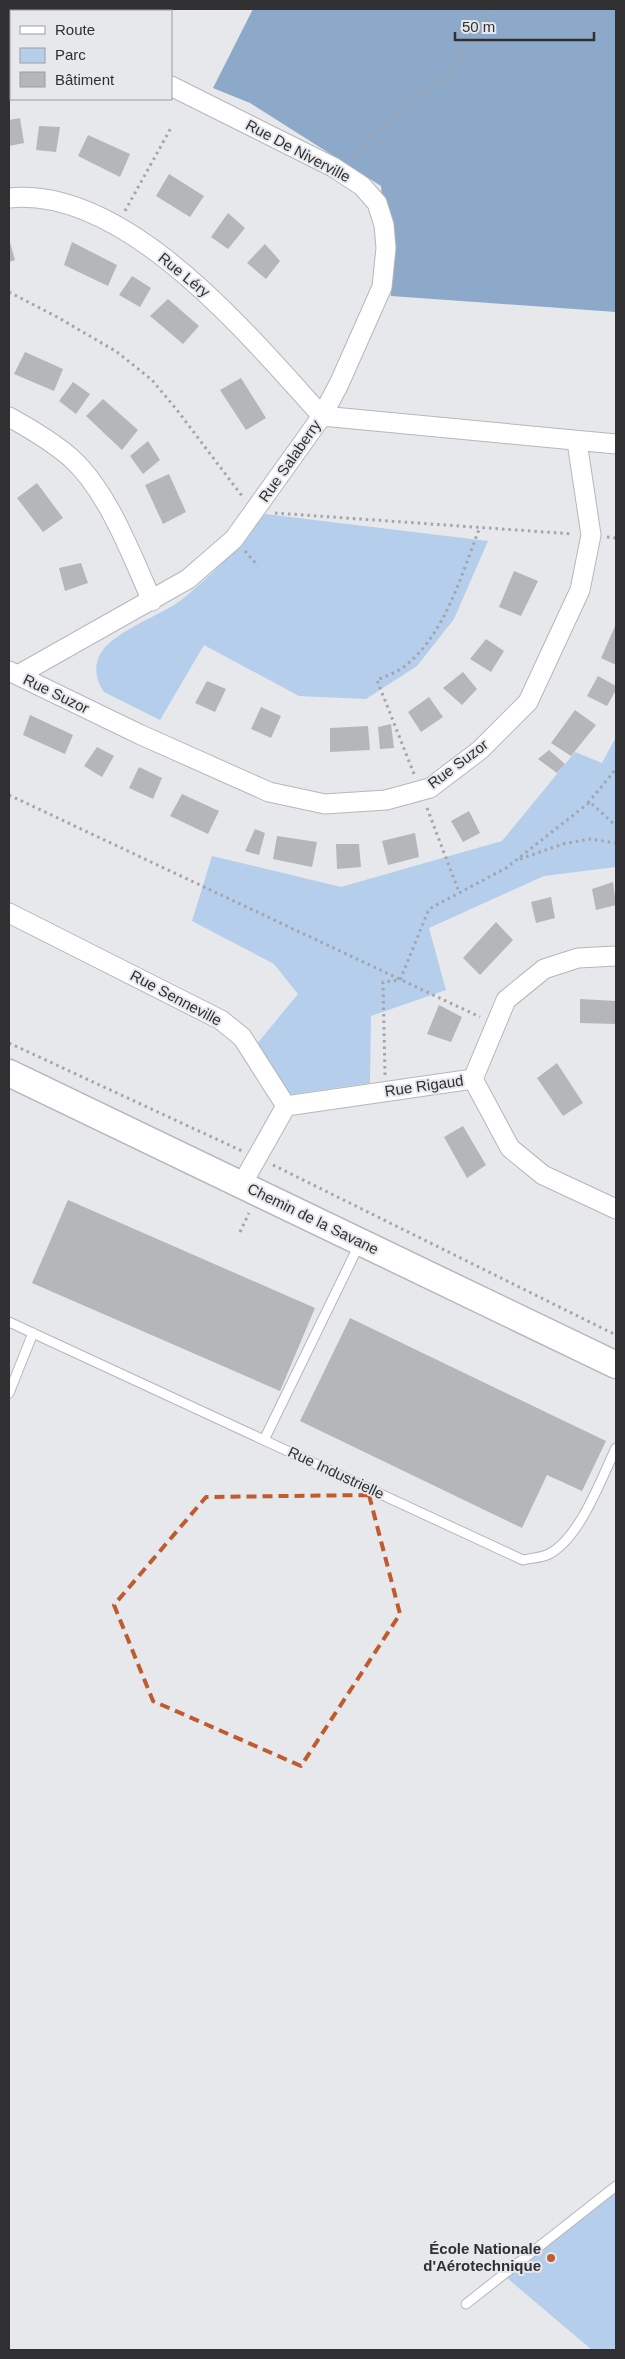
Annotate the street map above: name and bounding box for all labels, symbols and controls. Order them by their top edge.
legend [10,10,172,100]
scale bar [455,10,594,42]
text: 50 m [462,18,495,35]
text: Route [55,21,95,38]
text: Parc [55,46,86,63]
text: Bâtiment [55,71,115,88]
street label: Rue De Niverville [243,116,353,185]
street label: Rue Léry [155,249,214,301]
street label: Rue Salaberry [255,416,324,505]
street label: Rue Suzor [21,670,92,717]
street label: Rue Suzor [424,735,491,792]
street label: Rue Senneville [128,966,225,1029]
street label: Rue Rigaud [384,1072,464,1099]
street label: Chemin de la Savane [245,1179,381,1258]
street label: Rue Industrielle [285,1443,387,1502]
place label: École Nationale d'Aérotechnique [423,2240,541,2274]
marker: École Nationale d'Aérotechnique [545,2252,557,2264]

